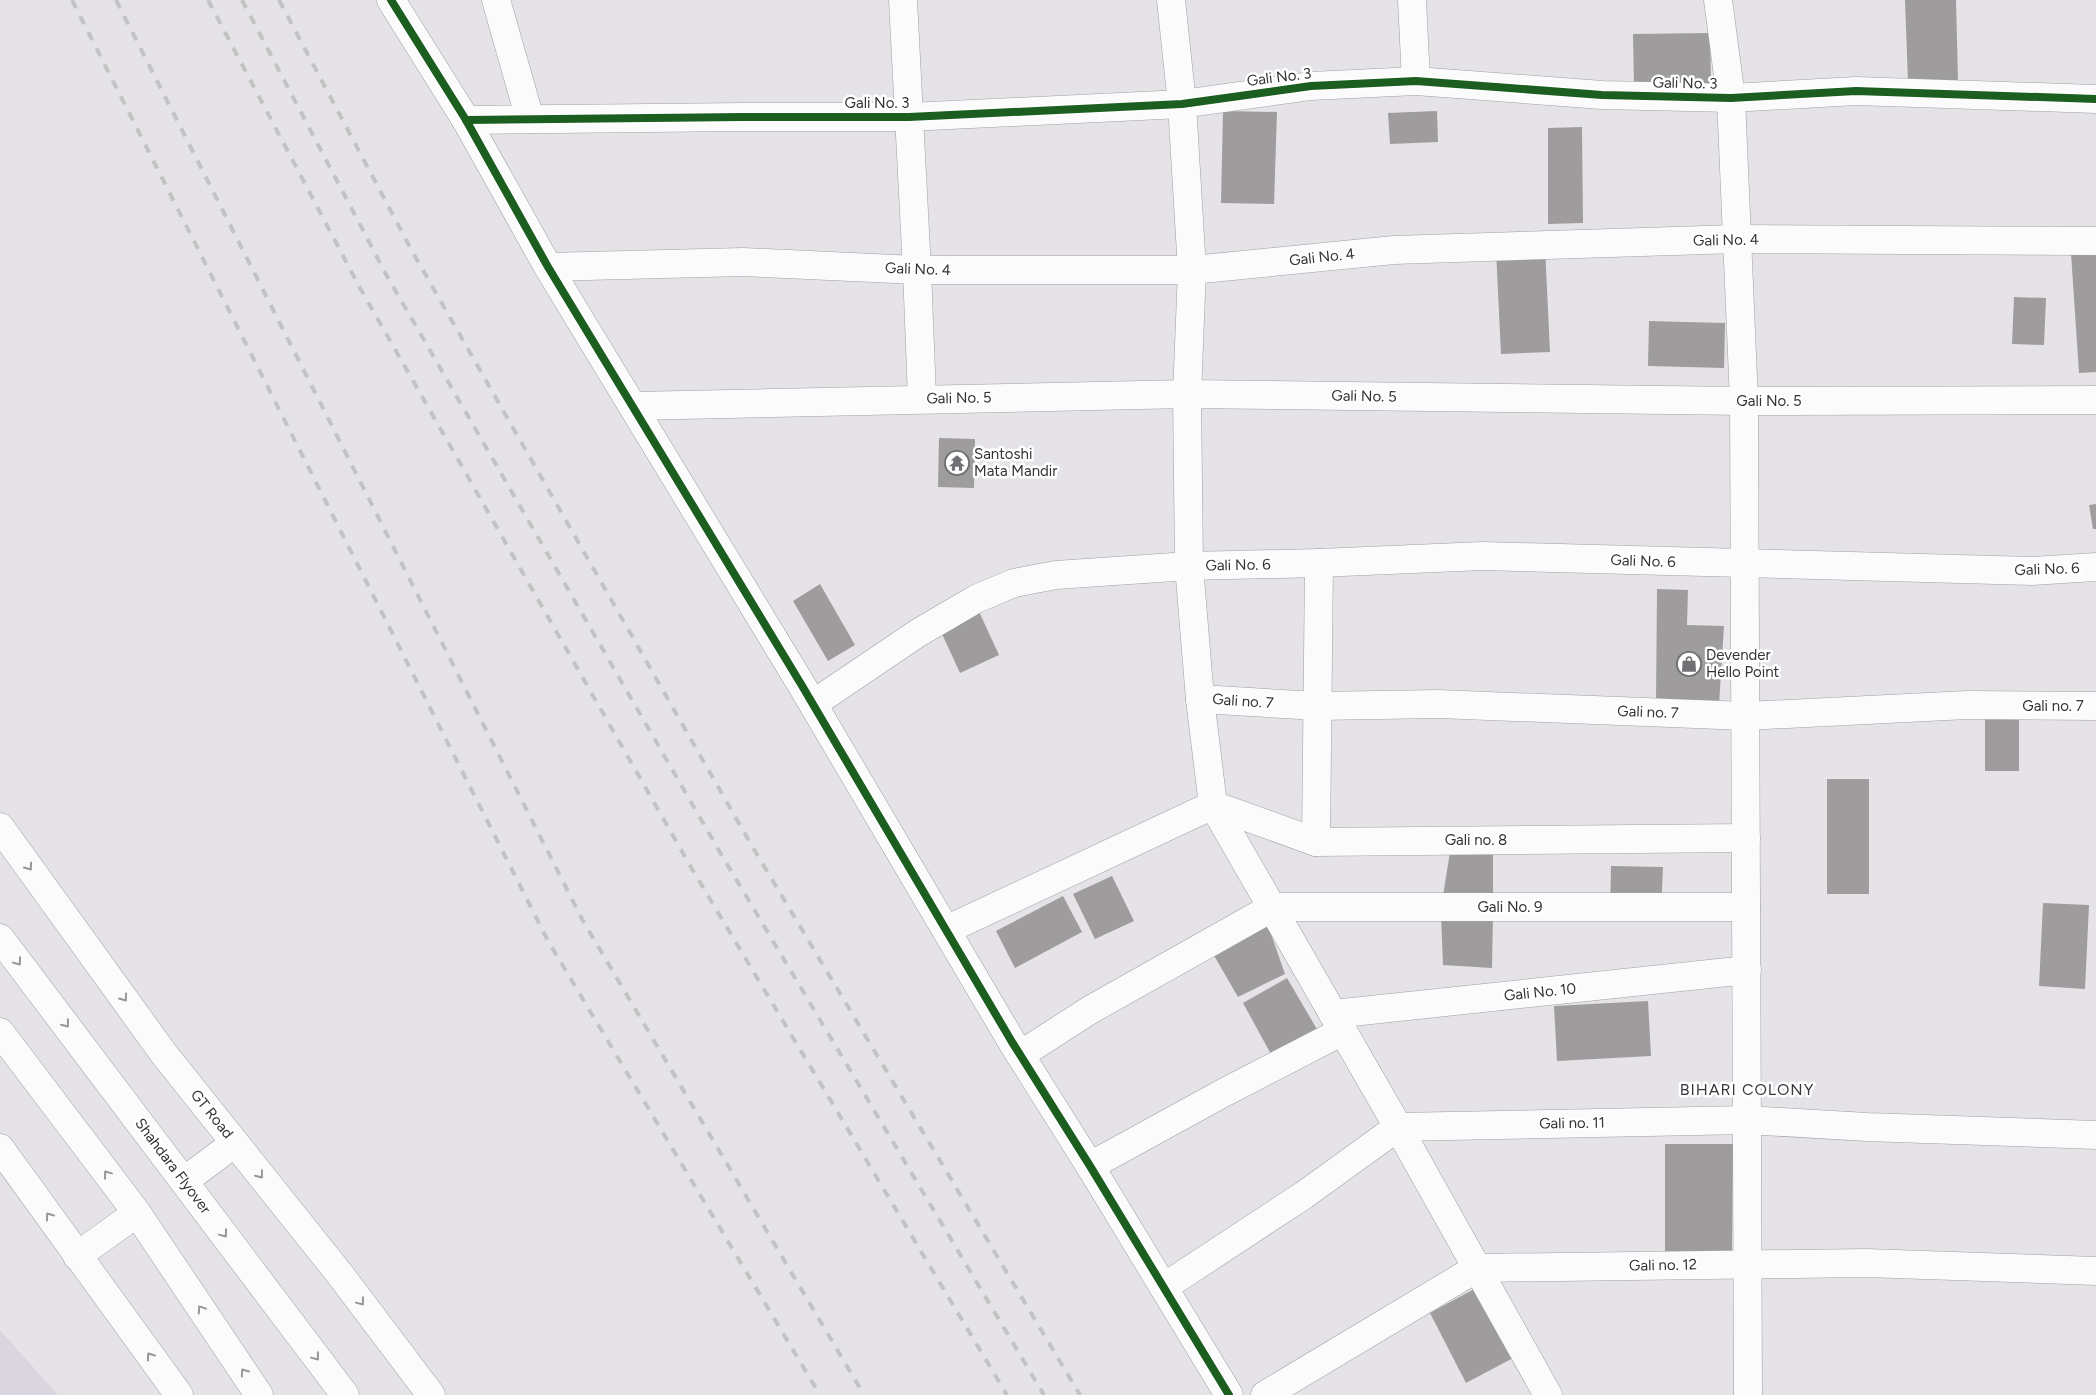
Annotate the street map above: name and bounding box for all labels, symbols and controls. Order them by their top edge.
street label: Gali No. 3 [1246,64,1312,90]
street label: Gali No. 3 [1652,73,1718,93]
street label: Gali No. 3 [845,94,909,112]
street label: Gali No. 4 [1693,230,1759,250]
street label: Gali No. 4 [1288,245,1356,269]
street label: Gali No. 4 [885,259,951,279]
street label: Gali No. 5 [1331,386,1397,406]
street label: Gali No. 5 [926,388,992,408]
street label: Gali No. 5 [1736,392,1802,410]
place label: Santoshi Mata Mandir [974,445,1057,480]
temple icon: Santoshi Mata Mandir [944,450,970,476]
street label: Gali No. 6 [1610,551,1676,571]
street label: Gali No. 6 [1205,555,1271,575]
street label: Gali No. 6 [2014,559,2080,579]
place label: Devender Hello Point [1706,646,1780,681]
shop icon: Devender Hello Point [1676,651,1702,677]
street label: Gali no. 7 [1212,690,1274,712]
street label: Gali no. 7 [2022,697,2084,715]
street label: Gali no. 7 [1617,702,1679,722]
street label: Gali no. 8 [1445,831,1507,849]
one-way arrow [23,861,32,871]
street label: Gali No. 9 [1477,898,1543,916]
one-way arrow [12,956,21,966]
street label: Gali No. 10 [1503,979,1577,1005]
one-way arrow [118,992,127,1002]
one-way arrow [60,1018,69,1028]
district label: BIHARI COLONY [1680,1080,1814,1099]
street label: GT Road [187,1086,237,1142]
street label: Gali no. 11 [1539,1113,1605,1133]
street label: Shahdara Flyover [131,1115,215,1217]
one-way arrow [254,1169,263,1178]
one-way arrow [104,1170,113,1180]
one-way arrow [46,1212,55,1222]
one-way arrow [218,1228,226,1237]
street label: Gali no. 12 [1629,1255,1697,1275]
one-way arrow [355,1296,363,1305]
one-way arrow [198,1305,207,1314]
one-way arrow [310,1351,319,1361]
one-way arrow [147,1352,156,1362]
one-way arrow [241,1368,250,1378]

